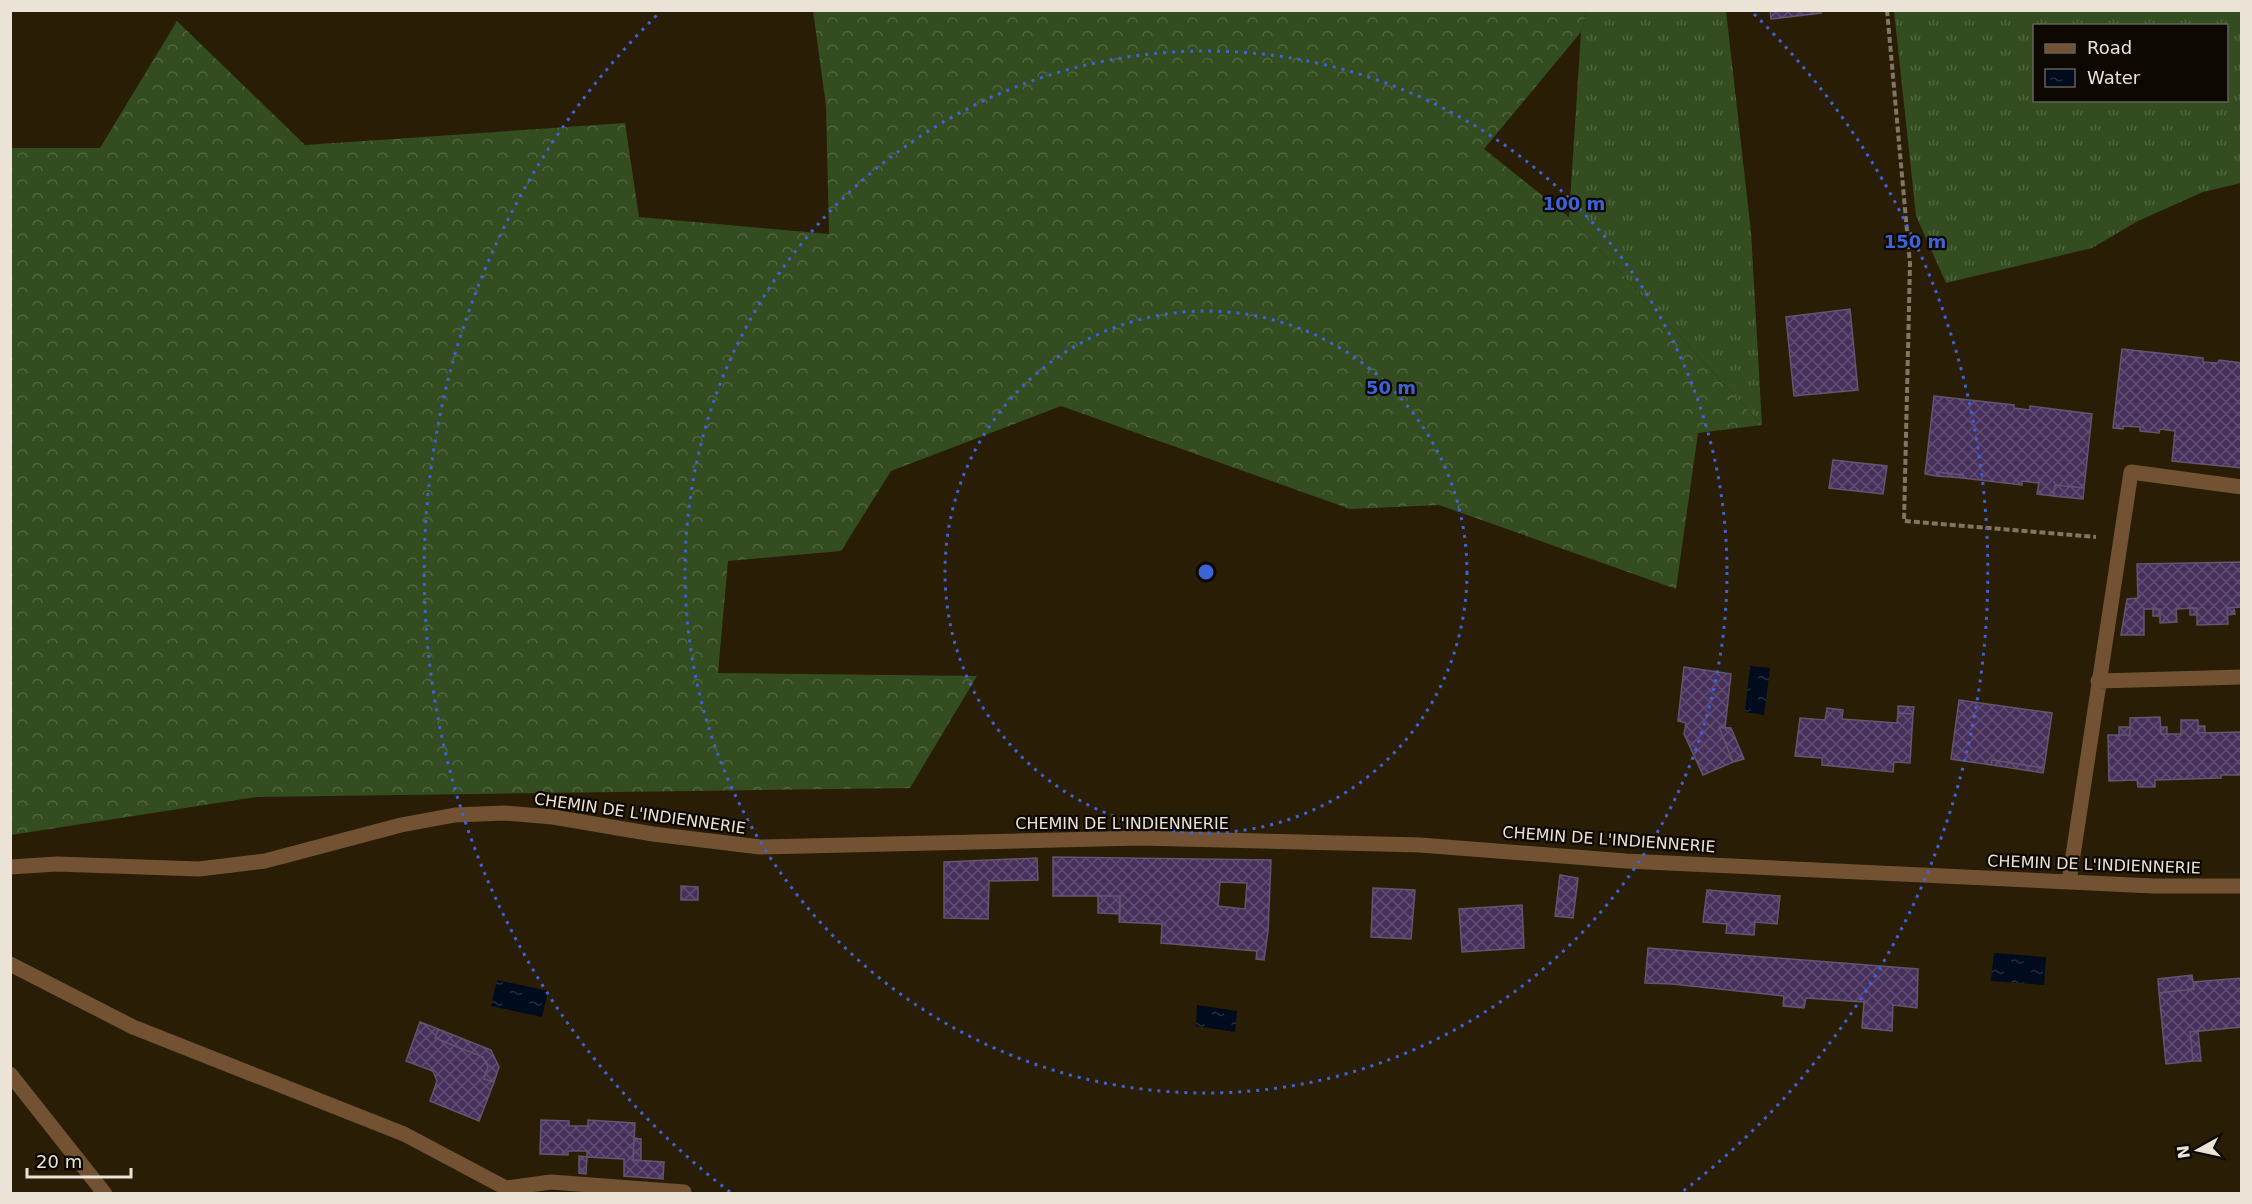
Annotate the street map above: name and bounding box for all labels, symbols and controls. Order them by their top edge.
legend [2033,24,2228,102]
text: Road [2087,37,2132,58]
text: Water [2087,67,2141,88]
text: 100 m [1543,193,1605,214]
text: 150 m [1884,231,1946,252]
text: 50 m [1366,377,1416,398]
centre of rings [1196,562,1216,582]
street label: CHEMIN DE L'INDIENNERIE [533,789,747,838]
street label: CHEMIN DE L'INDIENNERIE [1015,814,1229,833]
street label: CHEMIN DE L'INDIENNERIE [1502,823,1716,856]
street label: CHEMIN DE L'INDIENNERIE [1987,851,2201,878]
north arrow [2168,1120,2228,1180]
scale bar [27,1141,130,1179]
text: N [2173,1144,2194,1160]
text: 20 m [36,1151,82,1172]

